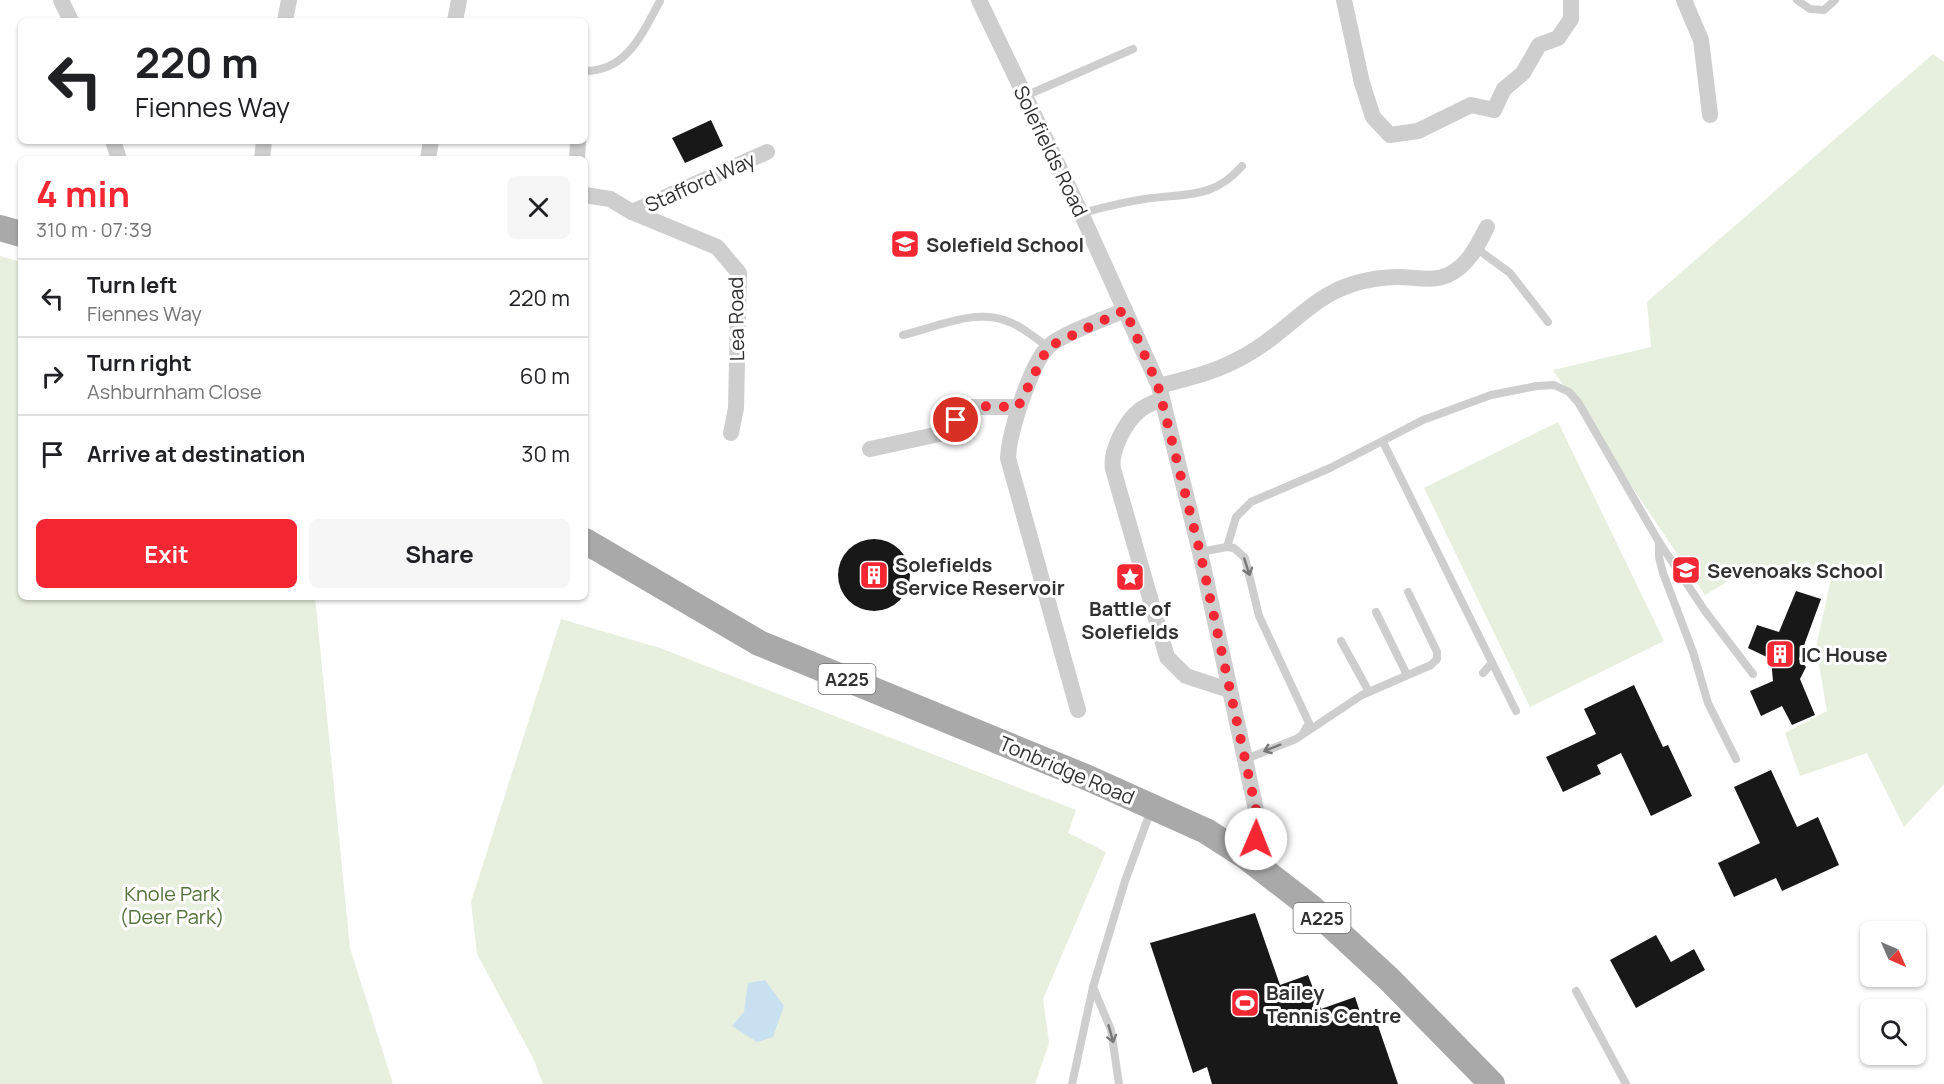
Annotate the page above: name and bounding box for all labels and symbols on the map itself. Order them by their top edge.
street label: Solefields Road [1008,81,1094,221]
street label: Stafford Way [641,146,760,218]
school or university icon: Solefield School [889,228,921,260]
place label: Solefield School [926,231,1084,258]
street label: Lea Road [722,277,750,361]
pin [930,394,981,445]
place label: Solefields Service Reservoir [895,551,1065,601]
school or university icon: Sevenoaks School [1670,554,1702,586]
one-way arrow [1243,557,1254,575]
place label: Sevenoaks School [1707,557,1883,584]
building icon: Solefields Service Reservoir [858,559,890,591]
place icon: Battle of Solefields [1114,561,1146,593]
place label: Battle of Solefields [1081,595,1179,645]
building icon: IC House [1764,638,1796,670]
place label: IC House [1801,641,1888,668]
road number: A225 [818,664,876,694]
street label: Tonbridge Road [995,729,1139,811]
one-way arrow [1263,743,1282,754]
position arrow [1224,807,1288,871]
park label: Knole Park (Deer Park) [120,880,224,930]
road number: A225 [1294,903,1350,933]
north arrow [1860,921,1926,987]
place label: Bailey Tennis Centre [1266,979,1401,1029]
sports icon: Bailey Tennis Centre [1229,987,1261,1019]
one-way arrow [1106,1024,1117,1043]

